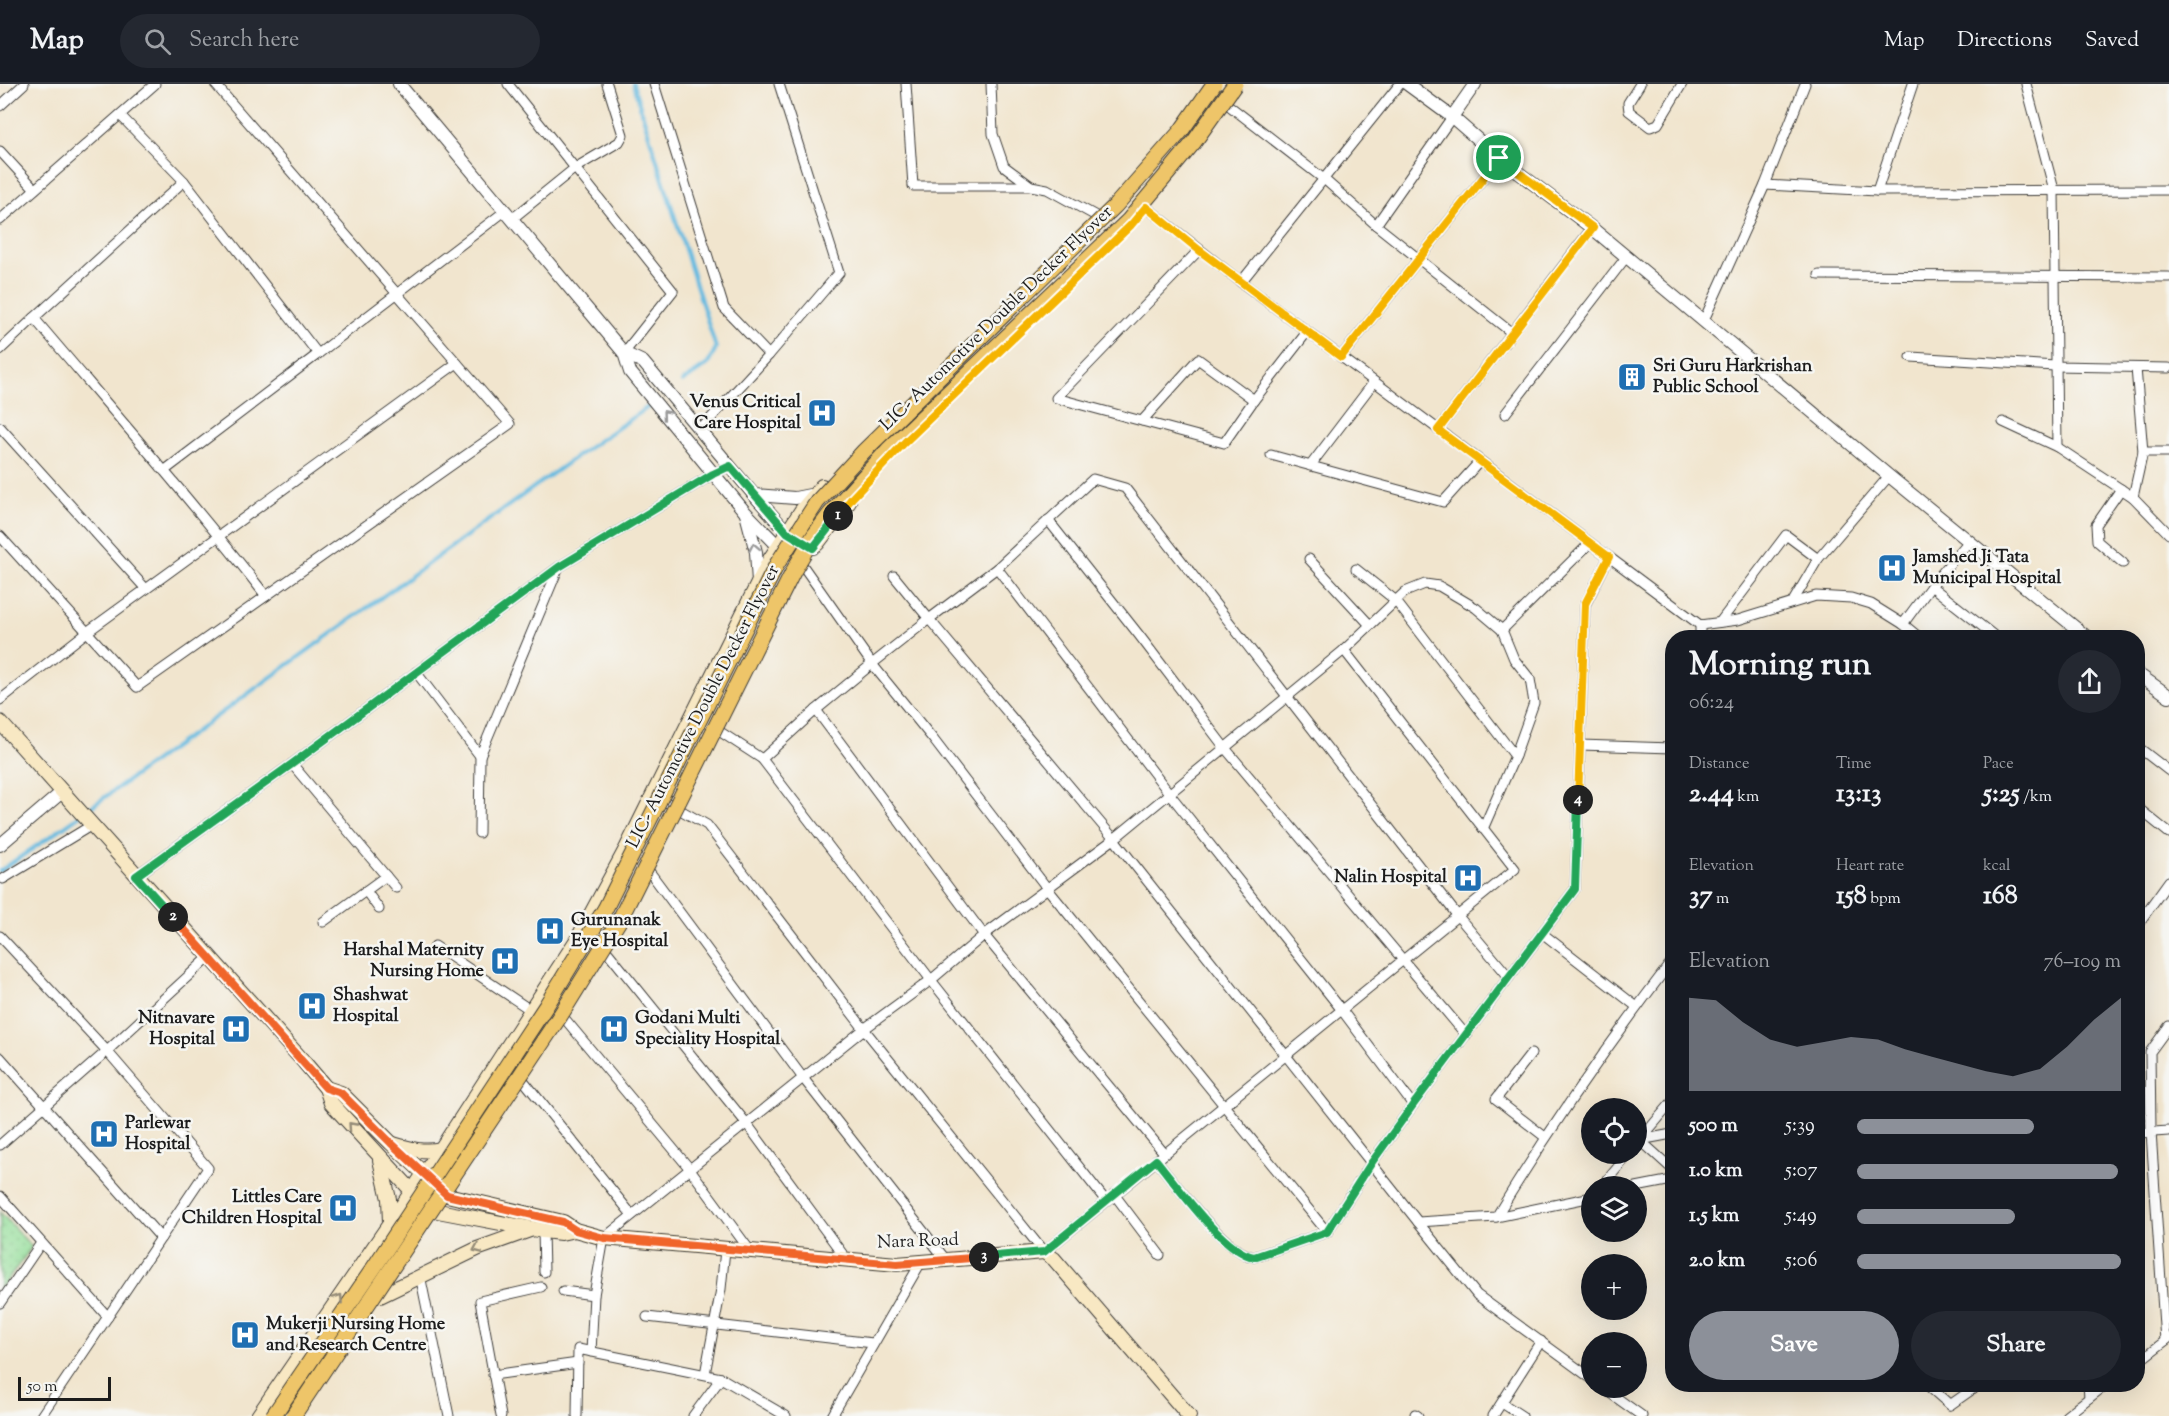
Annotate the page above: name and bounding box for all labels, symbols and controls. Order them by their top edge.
search box [120,14,540,68]
text: Map [30,21,84,61]
icon: search [141,25,174,58]
text: Search here [189,25,299,57]
text: Map [1884,26,1924,56]
text: Directions [1957,26,2052,56]
text: Saved [2085,26,2139,56]
pin [1473,132,1524,183]
icon: arrive [1482,141,1515,174]
street label: LIC- Automotive Double Decker Flyover [875,200,1119,438]
place label: Sri Guru Harkrishan Public School [1653,354,1813,401]
building icon: Sri Guru Harkrishan Public School [1616,361,1648,393]
place label: Venus Critical Care Hospital [689,390,802,437]
hospital icon: Venus Critical Care Hospital [806,397,838,429]
one-way arrow [662,410,673,421]
pin: 1 [823,501,853,531]
text: 1 [835,504,841,527]
one-way arrow [749,542,761,552]
place label: Jamshed Ji Tata Municipal Hospital [1911,545,2062,592]
hospital icon: Jamshed Ji Tata Municipal Hospital [1876,552,1908,584]
street label: LIC- Automotive Double Decker Flyover [621,561,787,853]
text: Morning run [1689,642,1871,690]
button: share [2058,650,2121,713]
text: 06:24 [1689,689,1734,718]
text: Distance [1689,753,1749,776]
text: Time [1836,753,1872,776]
text: Pace [1983,753,2014,776]
text: 2.44 [1689,776,1734,813]
text: 13:13 [1836,776,1881,813]
text: 5:25 [1983,776,2020,813]
pin: 4 [1563,785,1593,815]
text: km [1734,786,1759,809]
text: /km [2020,786,2052,809]
text: 4 [1574,788,1582,811]
text: Elevation [1689,855,1754,878]
text: Heart rate [1836,855,1904,878]
text: kcal [1983,855,2011,878]
hospital icon: Nalin Hospital [1452,862,1484,894]
place label: Nalin Hospital [1334,865,1448,891]
text: 37 [1689,878,1713,915]
text: 158 [1836,878,1867,915]
text: 168 [1983,878,2018,915]
text: m [1713,888,1729,911]
text: bpm [1867,888,1901,911]
pin: 2 [158,902,188,932]
text: 2 [169,905,177,928]
place label: Gurunanak Eye Hospital [571,908,669,955]
hospital icon: Gurunanak Eye Hospital [534,915,566,947]
place label: Harshal Maternity Nursing Home [343,938,485,985]
hospital icon: Harshal Maternity Nursing Home [489,945,521,977]
text: Elevation [1689,948,1770,977]
text: 76–109 m [2044,948,2121,977]
place label: Shashwat Hospital [333,983,409,1030]
hospital icon: Shashwat Hospital [296,990,328,1022]
place label: Nitnavare Hospital [138,1006,216,1053]
place label: Godani Multi Speciality Hospital [635,1006,781,1053]
hospital icon: Nitnavare Hospital [220,1013,252,1045]
hospital icon: Godani Multi Speciality Hospital [598,1013,630,1045]
map controls [1581,1098,1647,1398]
button: locate [1581,1098,1647,1164]
place label: Parlewar Hospital [125,1111,192,1158]
text: 500 m [1689,1112,1738,1141]
text: 5:39 [1785,1112,1815,1141]
hospital icon: Parlewar Hospital [88,1118,120,1150]
one-way arrow [348,1122,359,1133]
text: 1.0 km [1689,1157,1743,1186]
text: 5:07 [1785,1157,1817,1186]
button: layers [1581,1176,1647,1242]
place label: Littles Care Children Hospital [182,1185,323,1232]
hospital icon: Littles Care Children Hospital [327,1192,359,1224]
text: 1.5 km [1689,1202,1739,1231]
text: 5:49 [1785,1202,1817,1231]
street label: Nara Road [877,1228,959,1256]
one-way arrow [472,1242,483,1254]
pin: 3 [969,1242,999,1272]
text: 3 [981,1245,987,1268]
text: 2.0 km [1689,1247,1745,1276]
text: 5:06 [1785,1247,1817,1276]
button: + [1581,1254,1647,1320]
one-way arrow [331,1294,342,1305]
button: Save [1689,1311,1899,1380]
button: Share [1911,1311,2121,1380]
place label: Mukerji Nursing Home and Research Centre [266,1312,446,1359]
hospital icon: Mukerji Nursing Home and Research Centre [229,1319,261,1351]
button: − [1581,1332,1647,1398]
scale bar [18,1374,111,1402]
text: 50 m [27,1376,58,1399]

